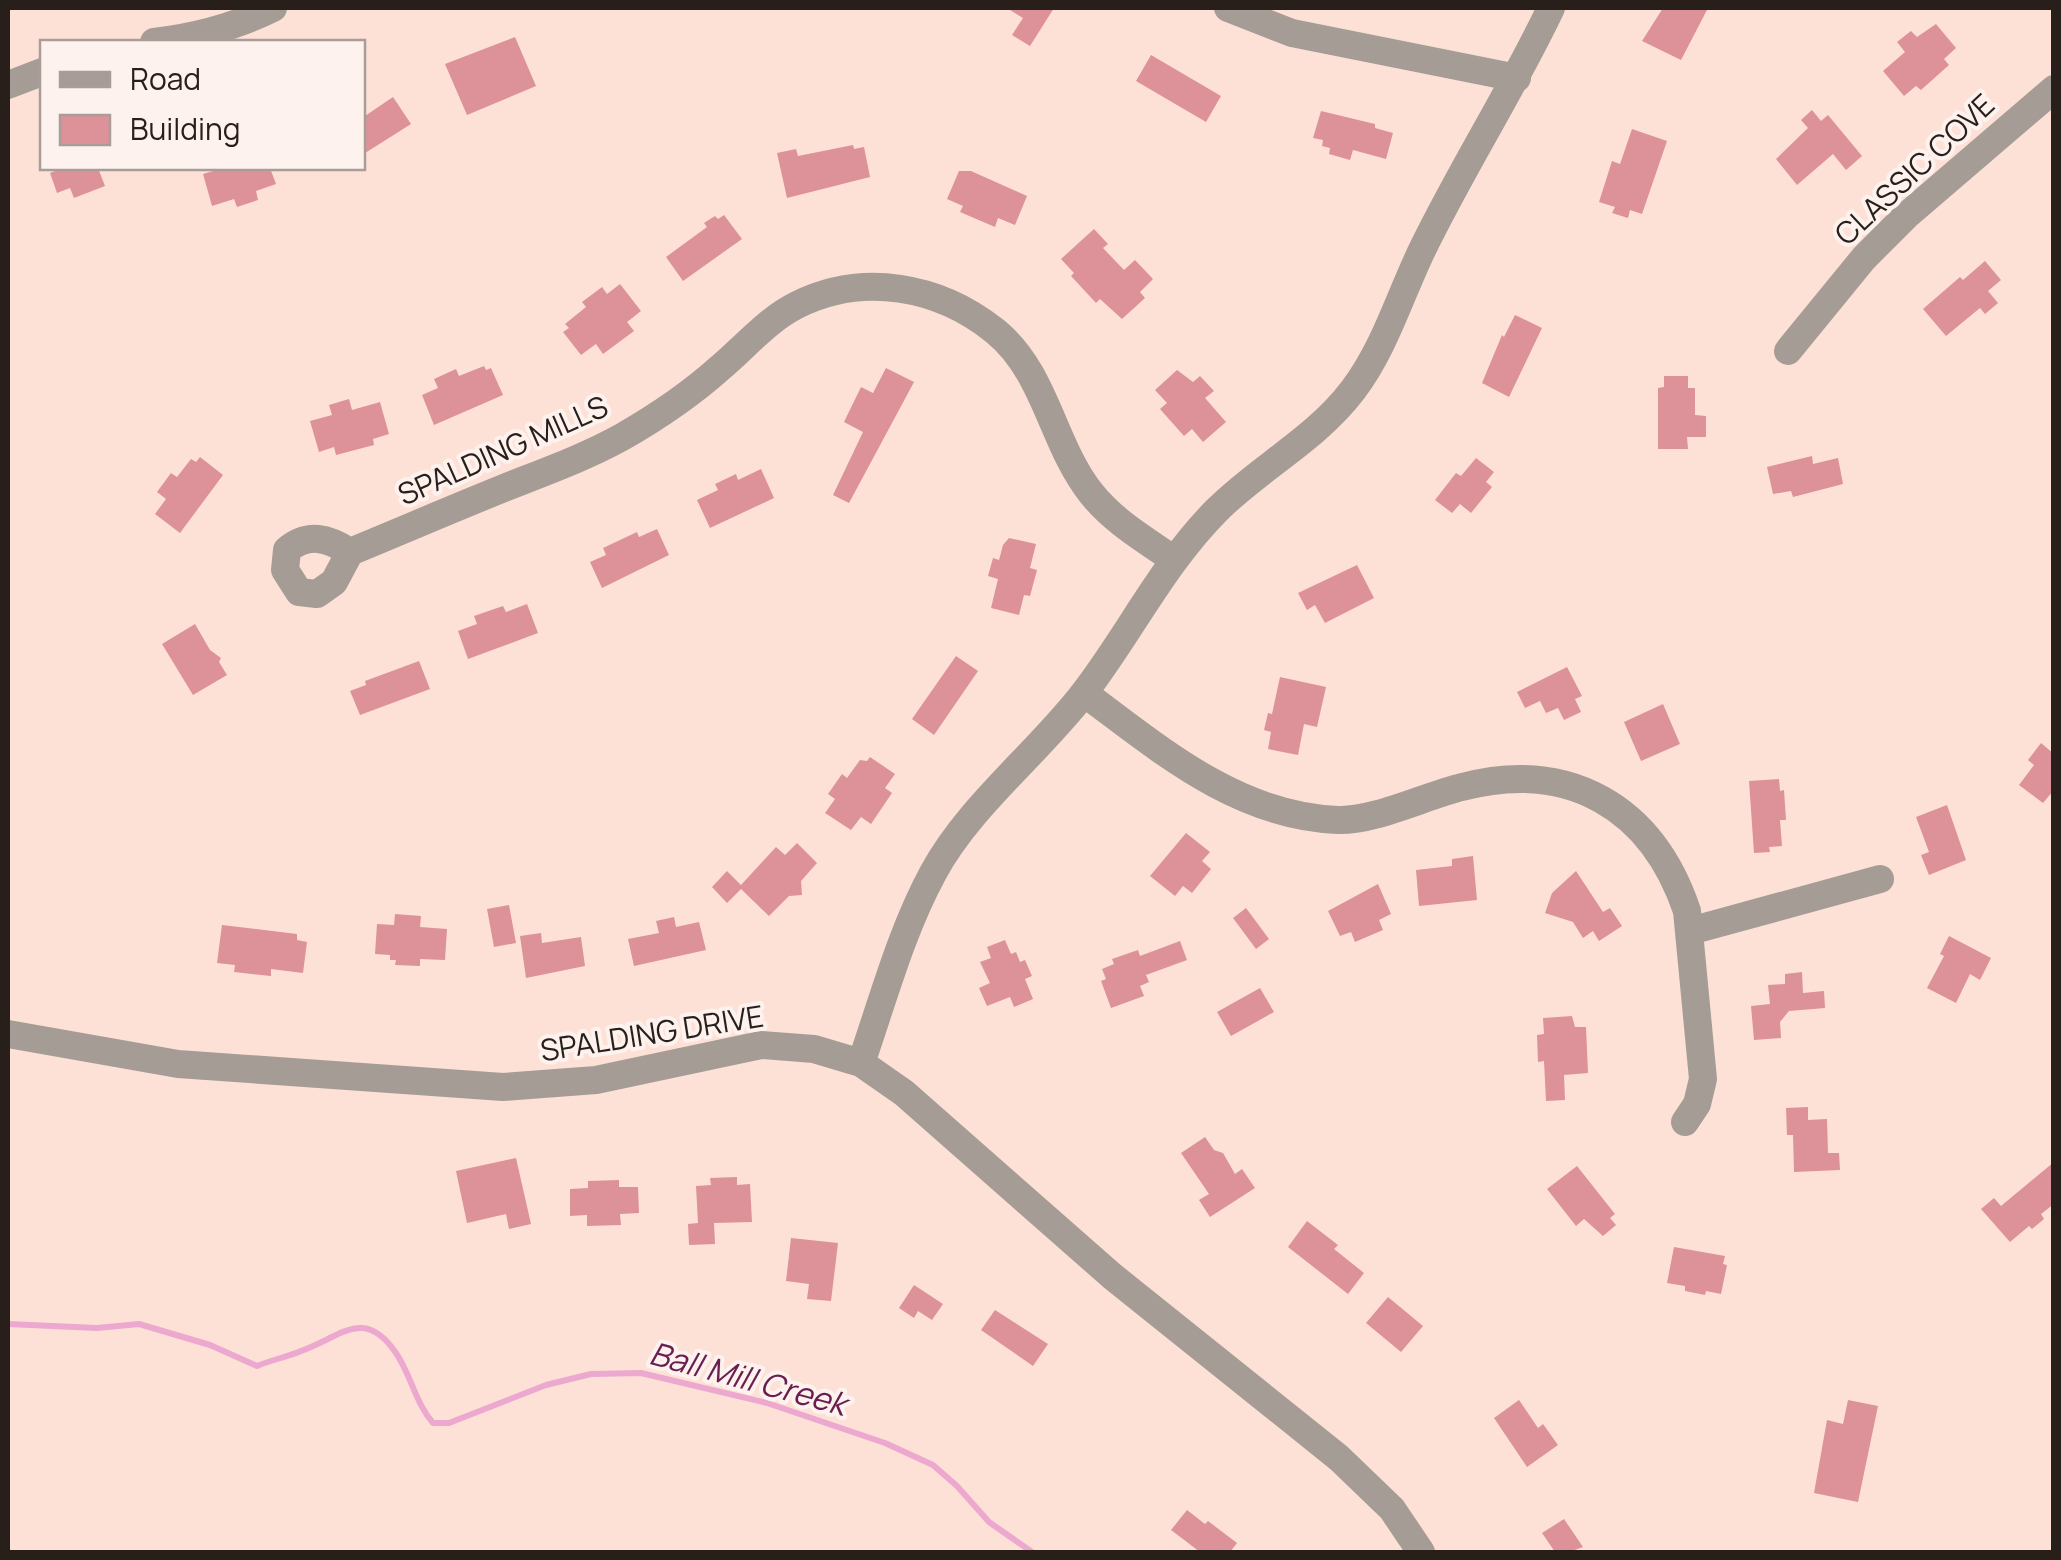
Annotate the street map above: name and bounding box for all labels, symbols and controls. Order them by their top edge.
legend [40,40,365,170]
text: Road [130,58,201,99]
street label: CLASSIC COVE [1825,84,2003,254]
text: Building [130,108,241,149]
street label: SPALDING MILLS [391,385,614,514]
street label: SPALDING DRIVE [537,995,766,1070]
water label: Ball Mill Creek [645,1331,855,1426]

